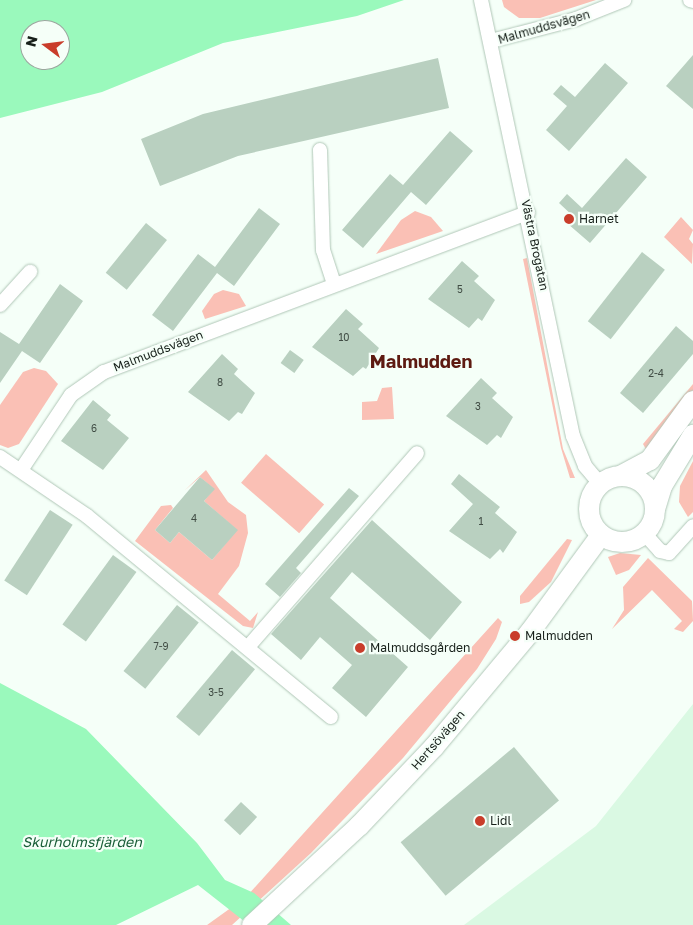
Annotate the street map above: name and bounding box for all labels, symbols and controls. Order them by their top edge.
street label: Malmuddsvägen [496,7,592,47]
north arrow [20,20,70,70]
text: N [21,34,41,49]
street label: Västra Brogatan [518,198,552,292]
place label: Harnet [579,212,619,226]
marker: Harnet [563,213,575,225]
house number: 5 [457,284,463,296]
street label: Malmuddsvägen [111,327,205,375]
house number: 10 [338,332,350,344]
district label: Malmudden [370,350,472,372]
house number: 2-4 [648,368,664,380]
house number: 8 [217,377,223,389]
house number: 3 [475,401,481,413]
house number: 6 [91,423,97,435]
house number: 4 [191,513,197,525]
house number: 1 [479,516,483,528]
place label: Malmudden [525,629,593,643]
marker: Malmudden [509,630,521,642]
house number: 7-9 [153,641,169,653]
place label: Malmuddsgården [370,641,470,655]
marker: Malmuddsgården [354,642,366,654]
house number: 3-5 [208,687,224,699]
street label: Hertsövägen [408,707,468,773]
place label: Lidl [490,814,511,828]
marker: Lidl [474,815,486,827]
water label: Skurholmsfjärden [22,834,142,850]

